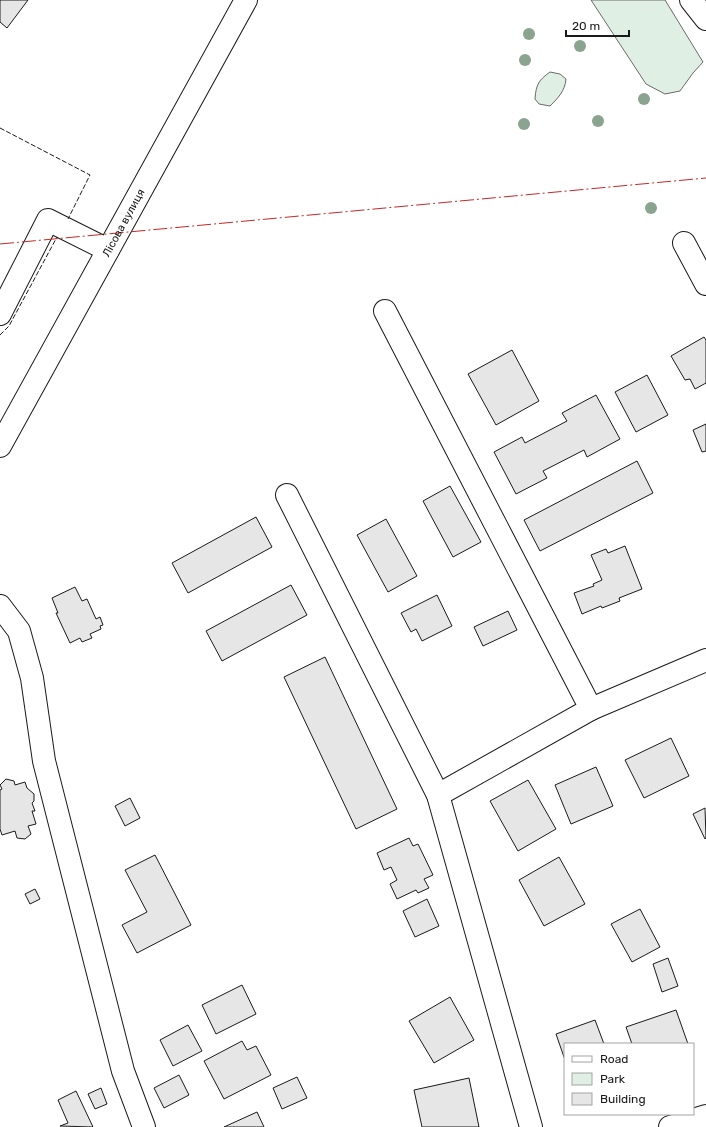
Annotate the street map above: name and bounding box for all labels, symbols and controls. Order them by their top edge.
scale bar [566,12,629,38]
text: 20 m [572,19,600,33]
street label: Лісова вулиця [100,187,148,259]
legend [564,1043,694,1115]
text: Road [600,1052,628,1066]
text: Park [600,1072,626,1086]
text: Building [600,1092,646,1106]

